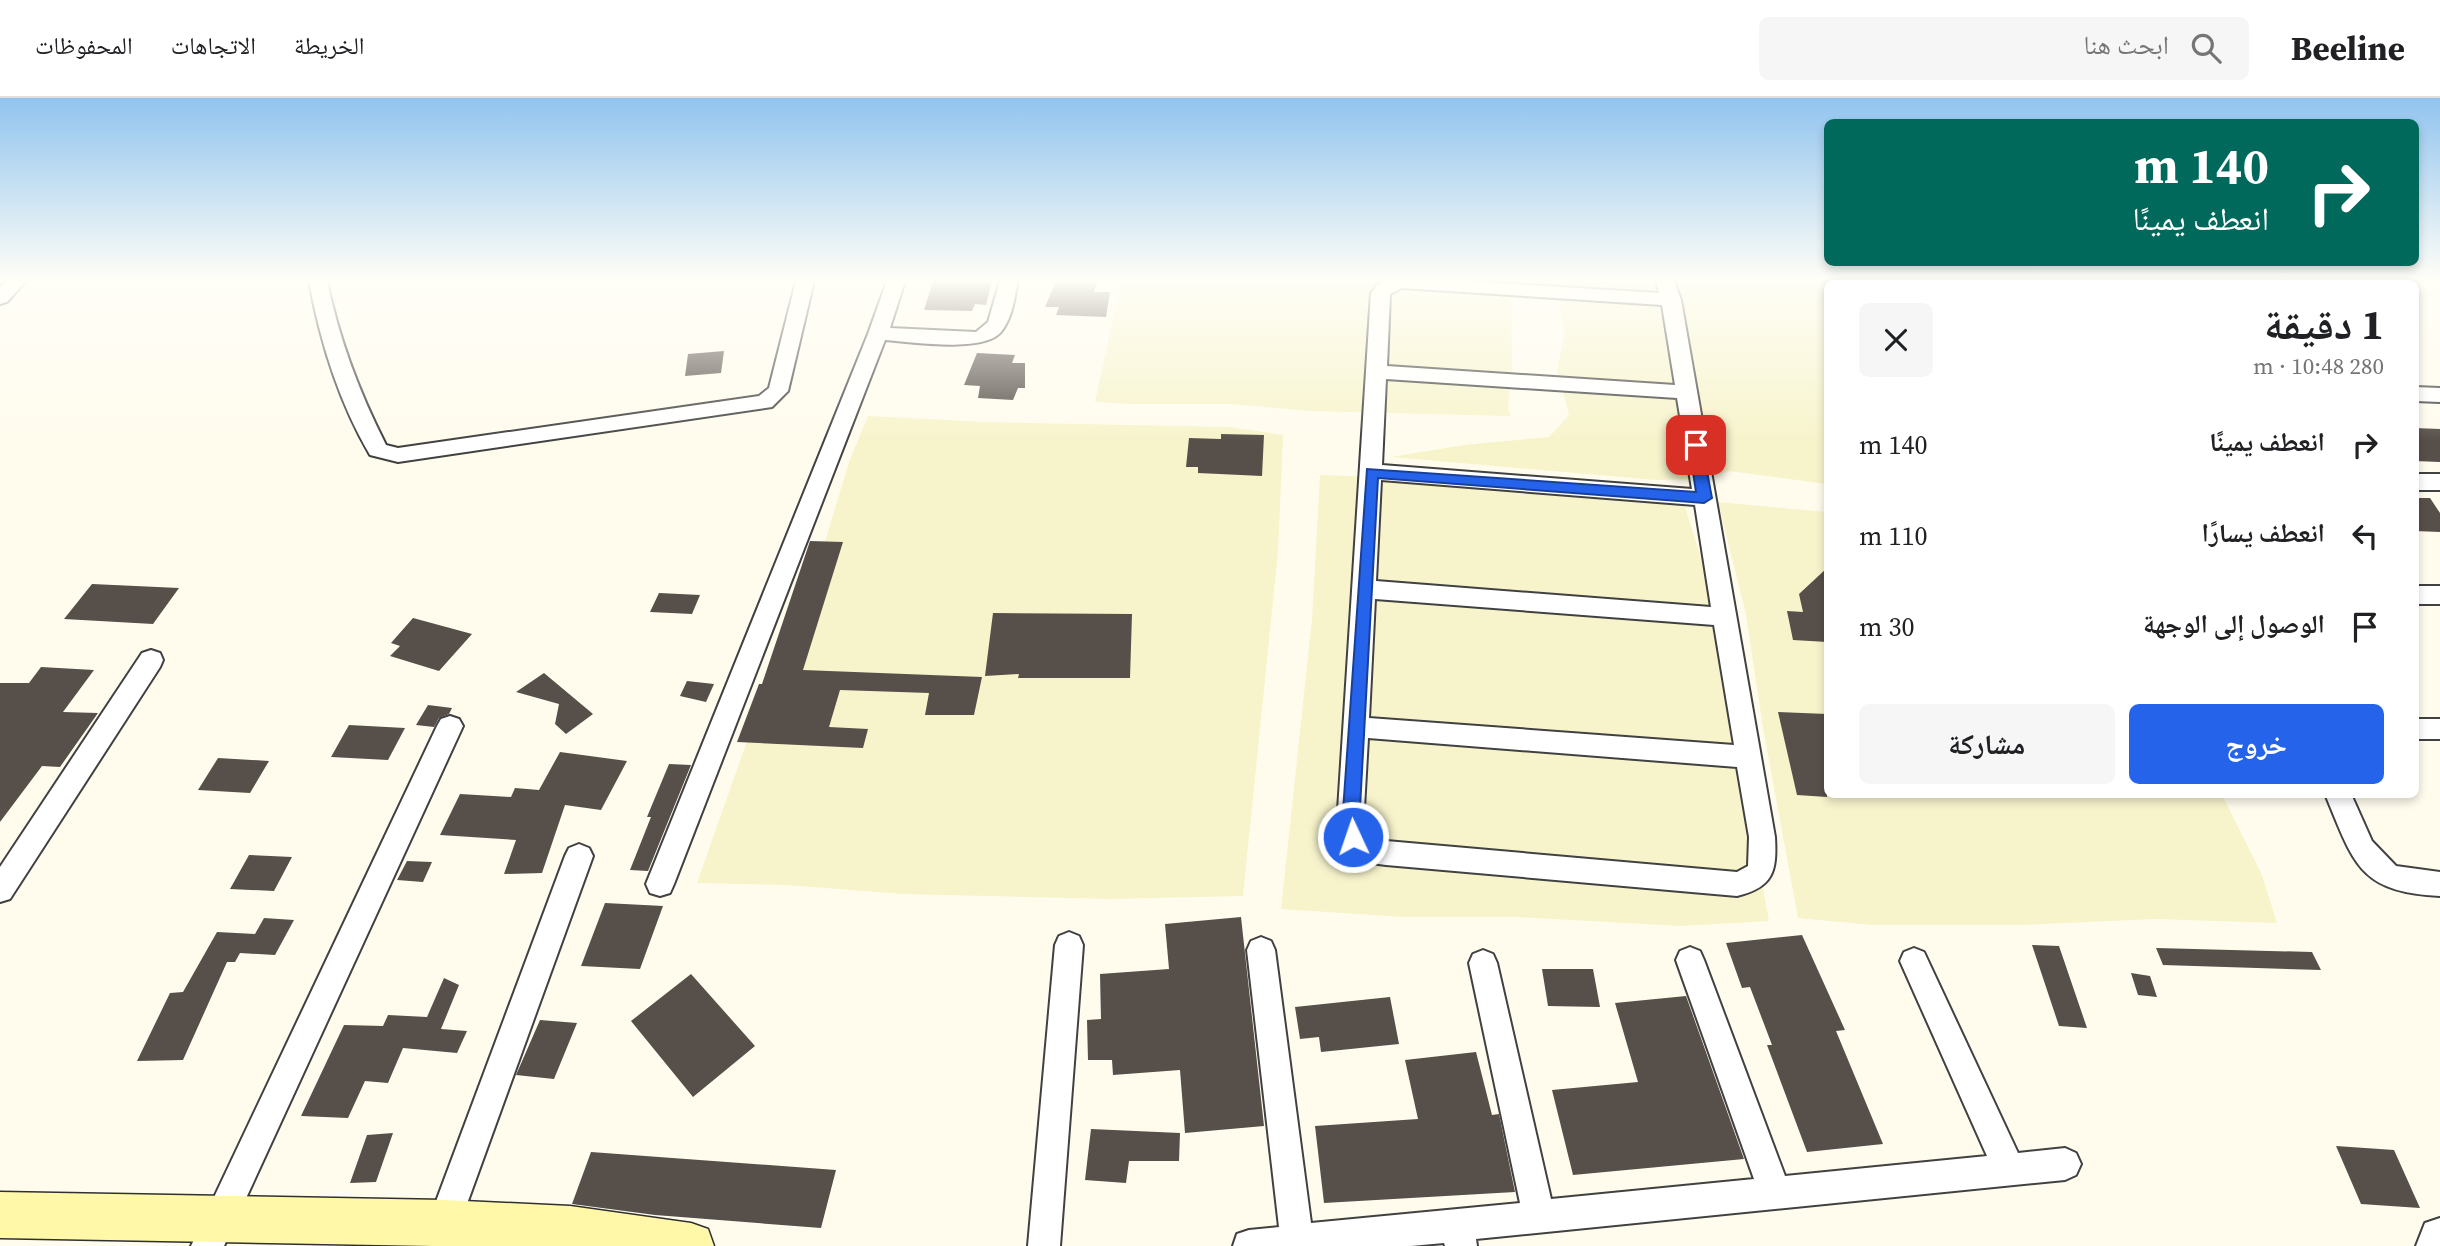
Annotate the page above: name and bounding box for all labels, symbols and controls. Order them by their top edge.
search box [1759,17,2249,80]
text: Beeline [2291,26,2405,71]
text: ابحث هنا [2084,27,2169,63]
text: المحفوظات [35,29,133,62]
text: الاتجاهات [171,29,256,62]
text: الخريطة [294,29,365,62]
icon: search [2187,29,2225,67]
text: 140 m [2134,132,2269,199]
icon: right [2293,147,2384,238]
text: انعطف يمينًا [2132,197,2269,241]
text: 1 دقيقة [2264,295,2384,353]
button: close [1859,303,1933,377]
text: 280 m · 10:48 [2253,350,2384,382]
pin [1666,415,1726,475]
text: انعطف يمينًا [2209,424,2325,460]
icon: arrive [1677,426,1715,464]
icon: right [2346,426,2384,464]
text: 140 m [1859,427,1928,463]
text: انعطف يسارًا [2202,515,2325,551]
icon: left [2346,517,2384,555]
text: 110 m [1859,518,1928,554]
text: الوصول إلى الوجهة [2143,606,2325,642]
icon: arrive [2346,608,2384,646]
text: 30 m [1859,609,1915,645]
button: مشاركة [1859,704,2115,784]
button: خروج [2129,704,2384,784]
position arrow [1316,800,1390,874]

